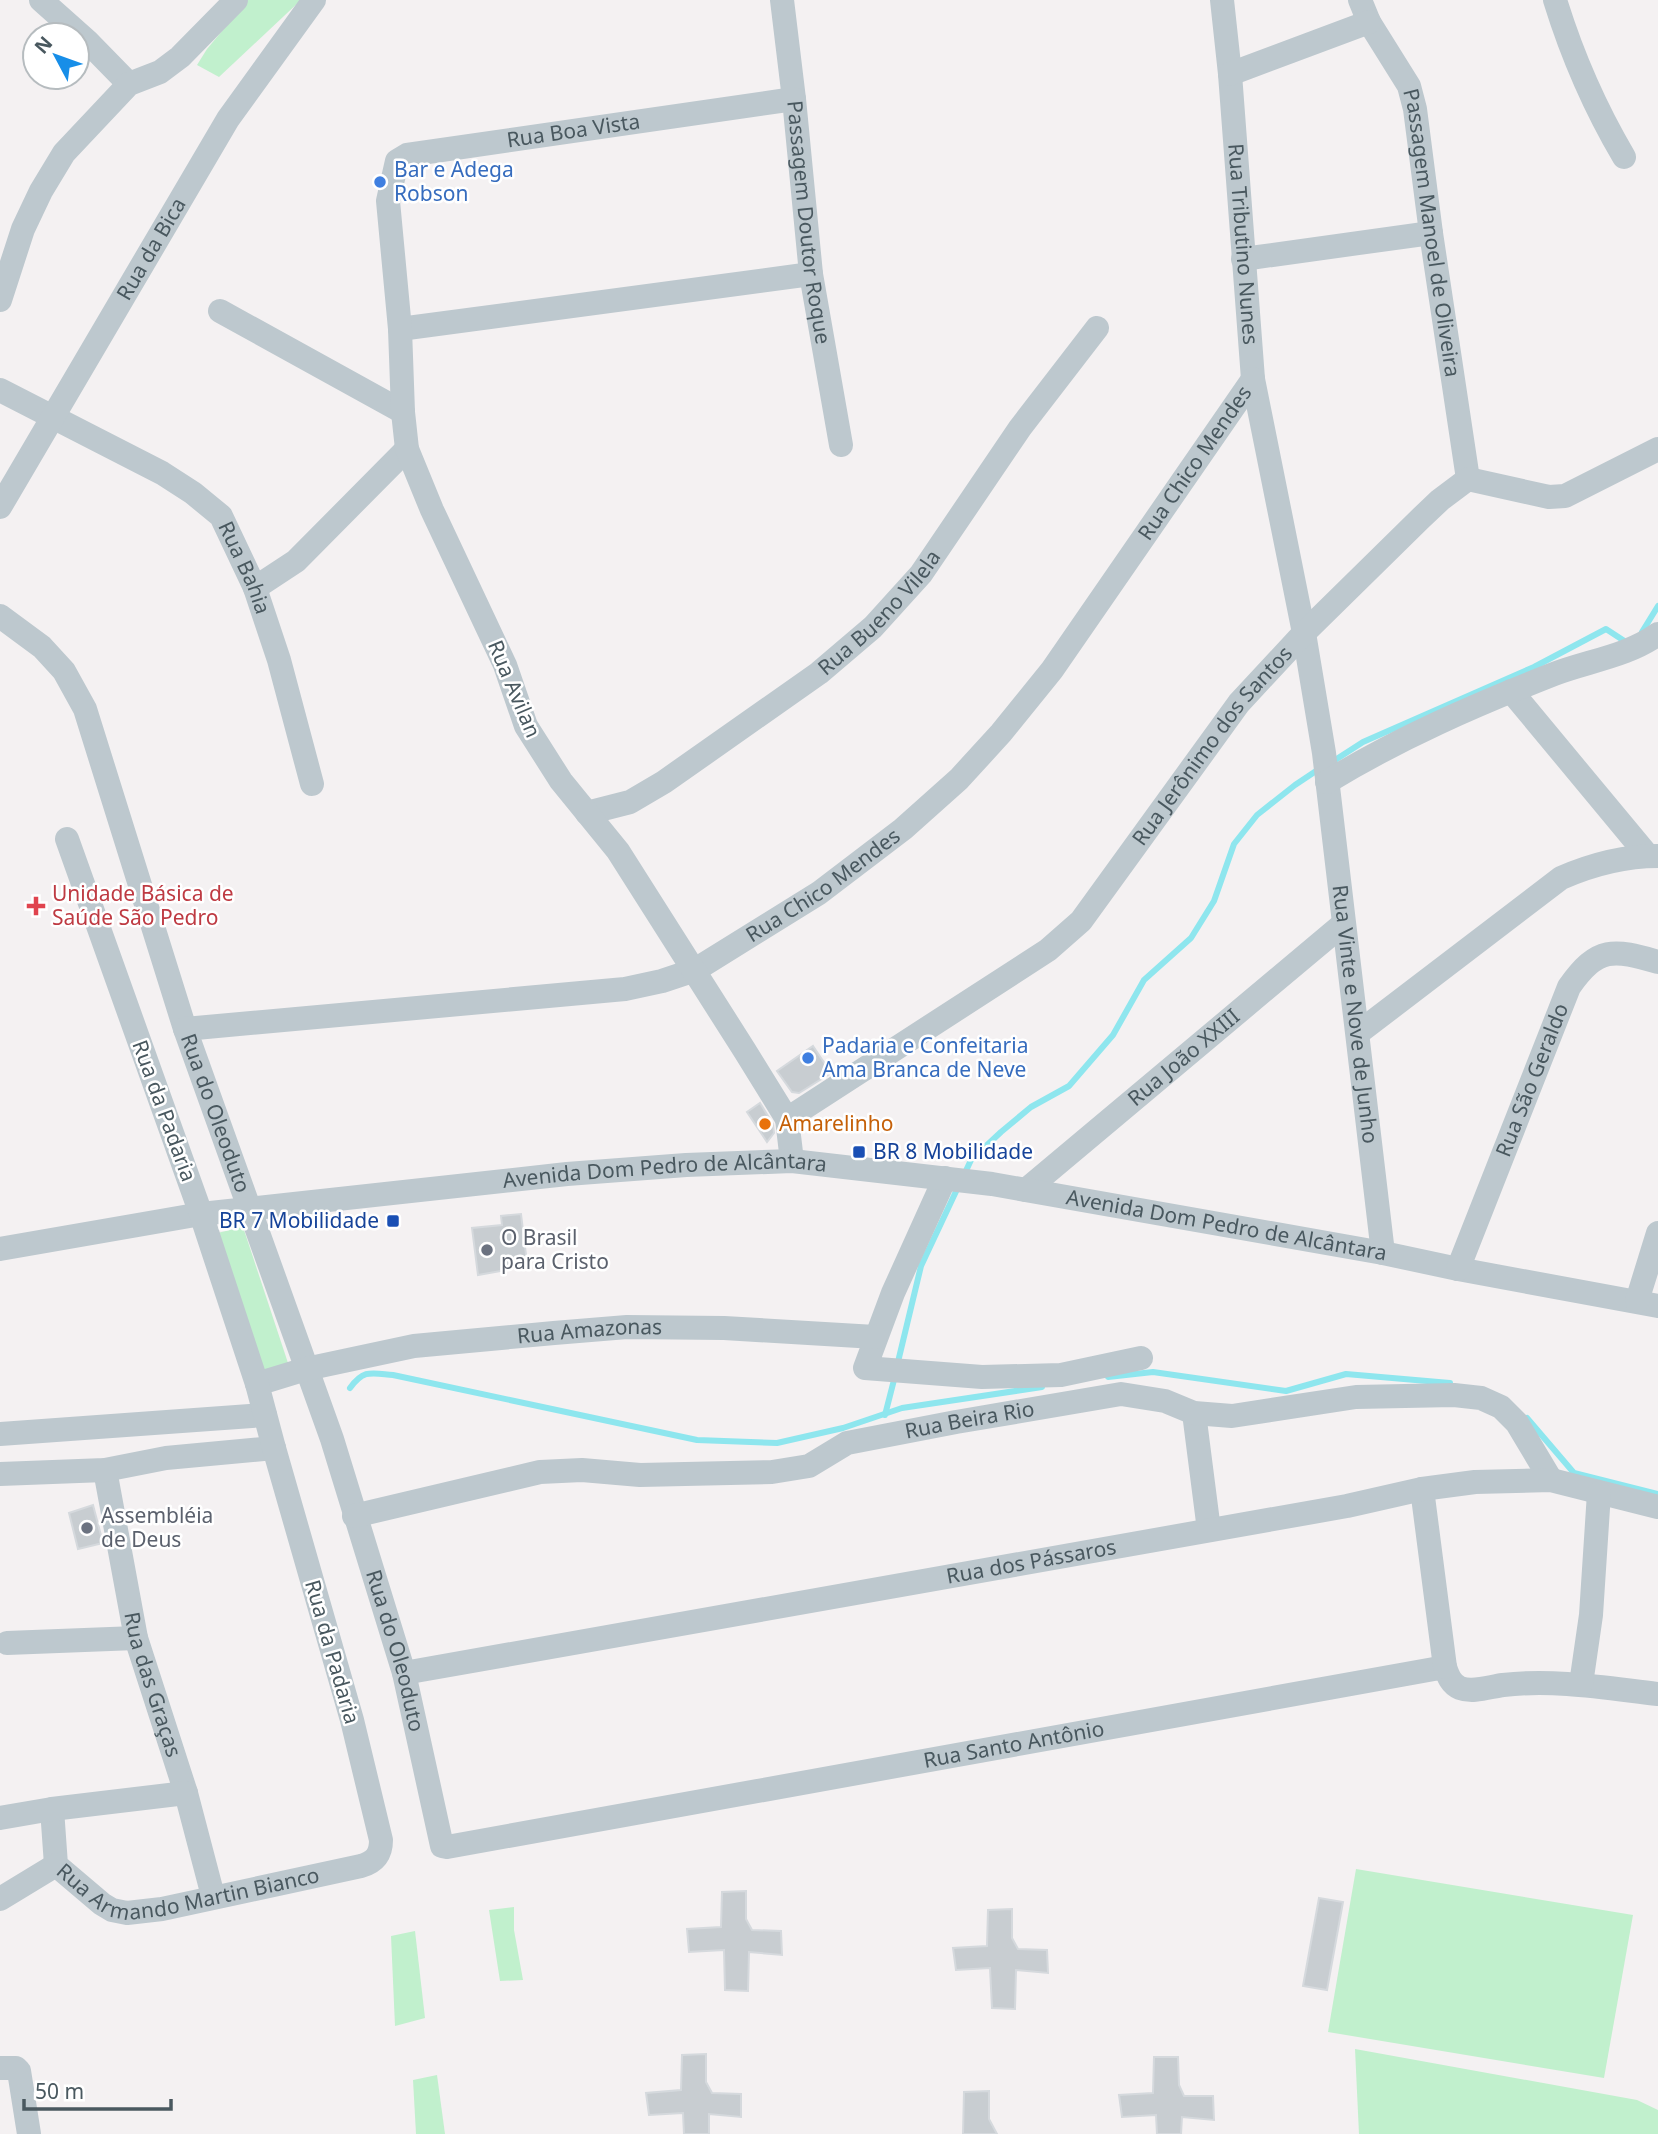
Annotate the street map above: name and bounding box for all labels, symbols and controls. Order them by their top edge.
north arrow [21,21,91,91]
text: N [28,30,58,59]
street label: Passagem Manoel de Oliveira [1397,85,1467,379]
street label: Passagem Doutor Roque [781,99,838,346]
street label: Rua Boa Vista [505,106,642,153]
street label: Rua Tributino Nunes [1222,142,1265,346]
place label: Bar e Adega Robson [394,155,514,207]
marker: Bar e Adega Robson [372,174,388,190]
street label: Rua da Bica [110,192,192,305]
street label: Rua Chico Mendes [1131,380,1257,545]
street label: Rua Bahia [212,516,278,617]
street label: Rua Bueno Vilela [812,544,946,681]
street label: Rua Avilan [482,636,548,741]
street label: Rua Jerônimo dos Santos [1125,639,1298,851]
street label: Rua Chico Mendes [740,821,905,948]
place label: Unidade Básica de Saúde São Pedro [52,879,234,931]
street label: Rua Vinte e Nove de Junho [1327,883,1385,1145]
marker: Unidade Básica de Saúde São Pedro [26,896,46,916]
street label: Rua São Geraldo [1489,999,1574,1161]
street label: Rua João XXIII [1121,1002,1245,1112]
street label: Rua do Oleoduto [175,1030,258,1196]
place label: Padaria e Confeitaria Ama Branca de Neve [822,1031,1029,1083]
street label: Rua da Padaria [126,1036,203,1185]
marker: Padaria e Confeitaria Ama Branca de Neve [800,1050,816,1066]
place label: Amarelinho [779,1109,893,1137]
marker: Amarelinho [757,1116,773,1132]
place label: BR 8 Mobilidade [873,1137,1033,1165]
marker: BR 8 Mobilidade [851,1144,867,1160]
street label: Avenida Dom Pedro de Alcântara [501,1146,828,1194]
street label: Avenida Dom Pedro de Alcântara [1064,1182,1389,1266]
place label: BR 7 Mobilidade [219,1206,379,1234]
marker: BR 7 Mobilidade [385,1213,401,1229]
place label: O Brasil para Cristo [501,1223,609,1275]
marker: O Brasil para Cristo [479,1242,495,1258]
street label: Rua Amazonas [516,1312,662,1349]
street label: Rua Beira Rio [902,1394,1036,1445]
place label: Assembléia de Deus [101,1501,213,1553]
marker: Assembléia de Deus [79,1520,95,1536]
street label: Rua dos Pássaros [944,1532,1118,1590]
street label: Rua do Oleoduto [360,1566,431,1734]
street label: Rua da Padaria [299,1576,367,1727]
street label: Rua das Graças [118,1609,189,1761]
street label: Rua Santo Antônio [921,1714,1106,1774]
street label: Rua Armando Martin Bianco [52,1846,332,1886]
text: Rua Armando Martin Bianco [51,1857,322,1926]
scale bar [24,2068,172,2112]
text: 50 m [35,2077,84,2105]

